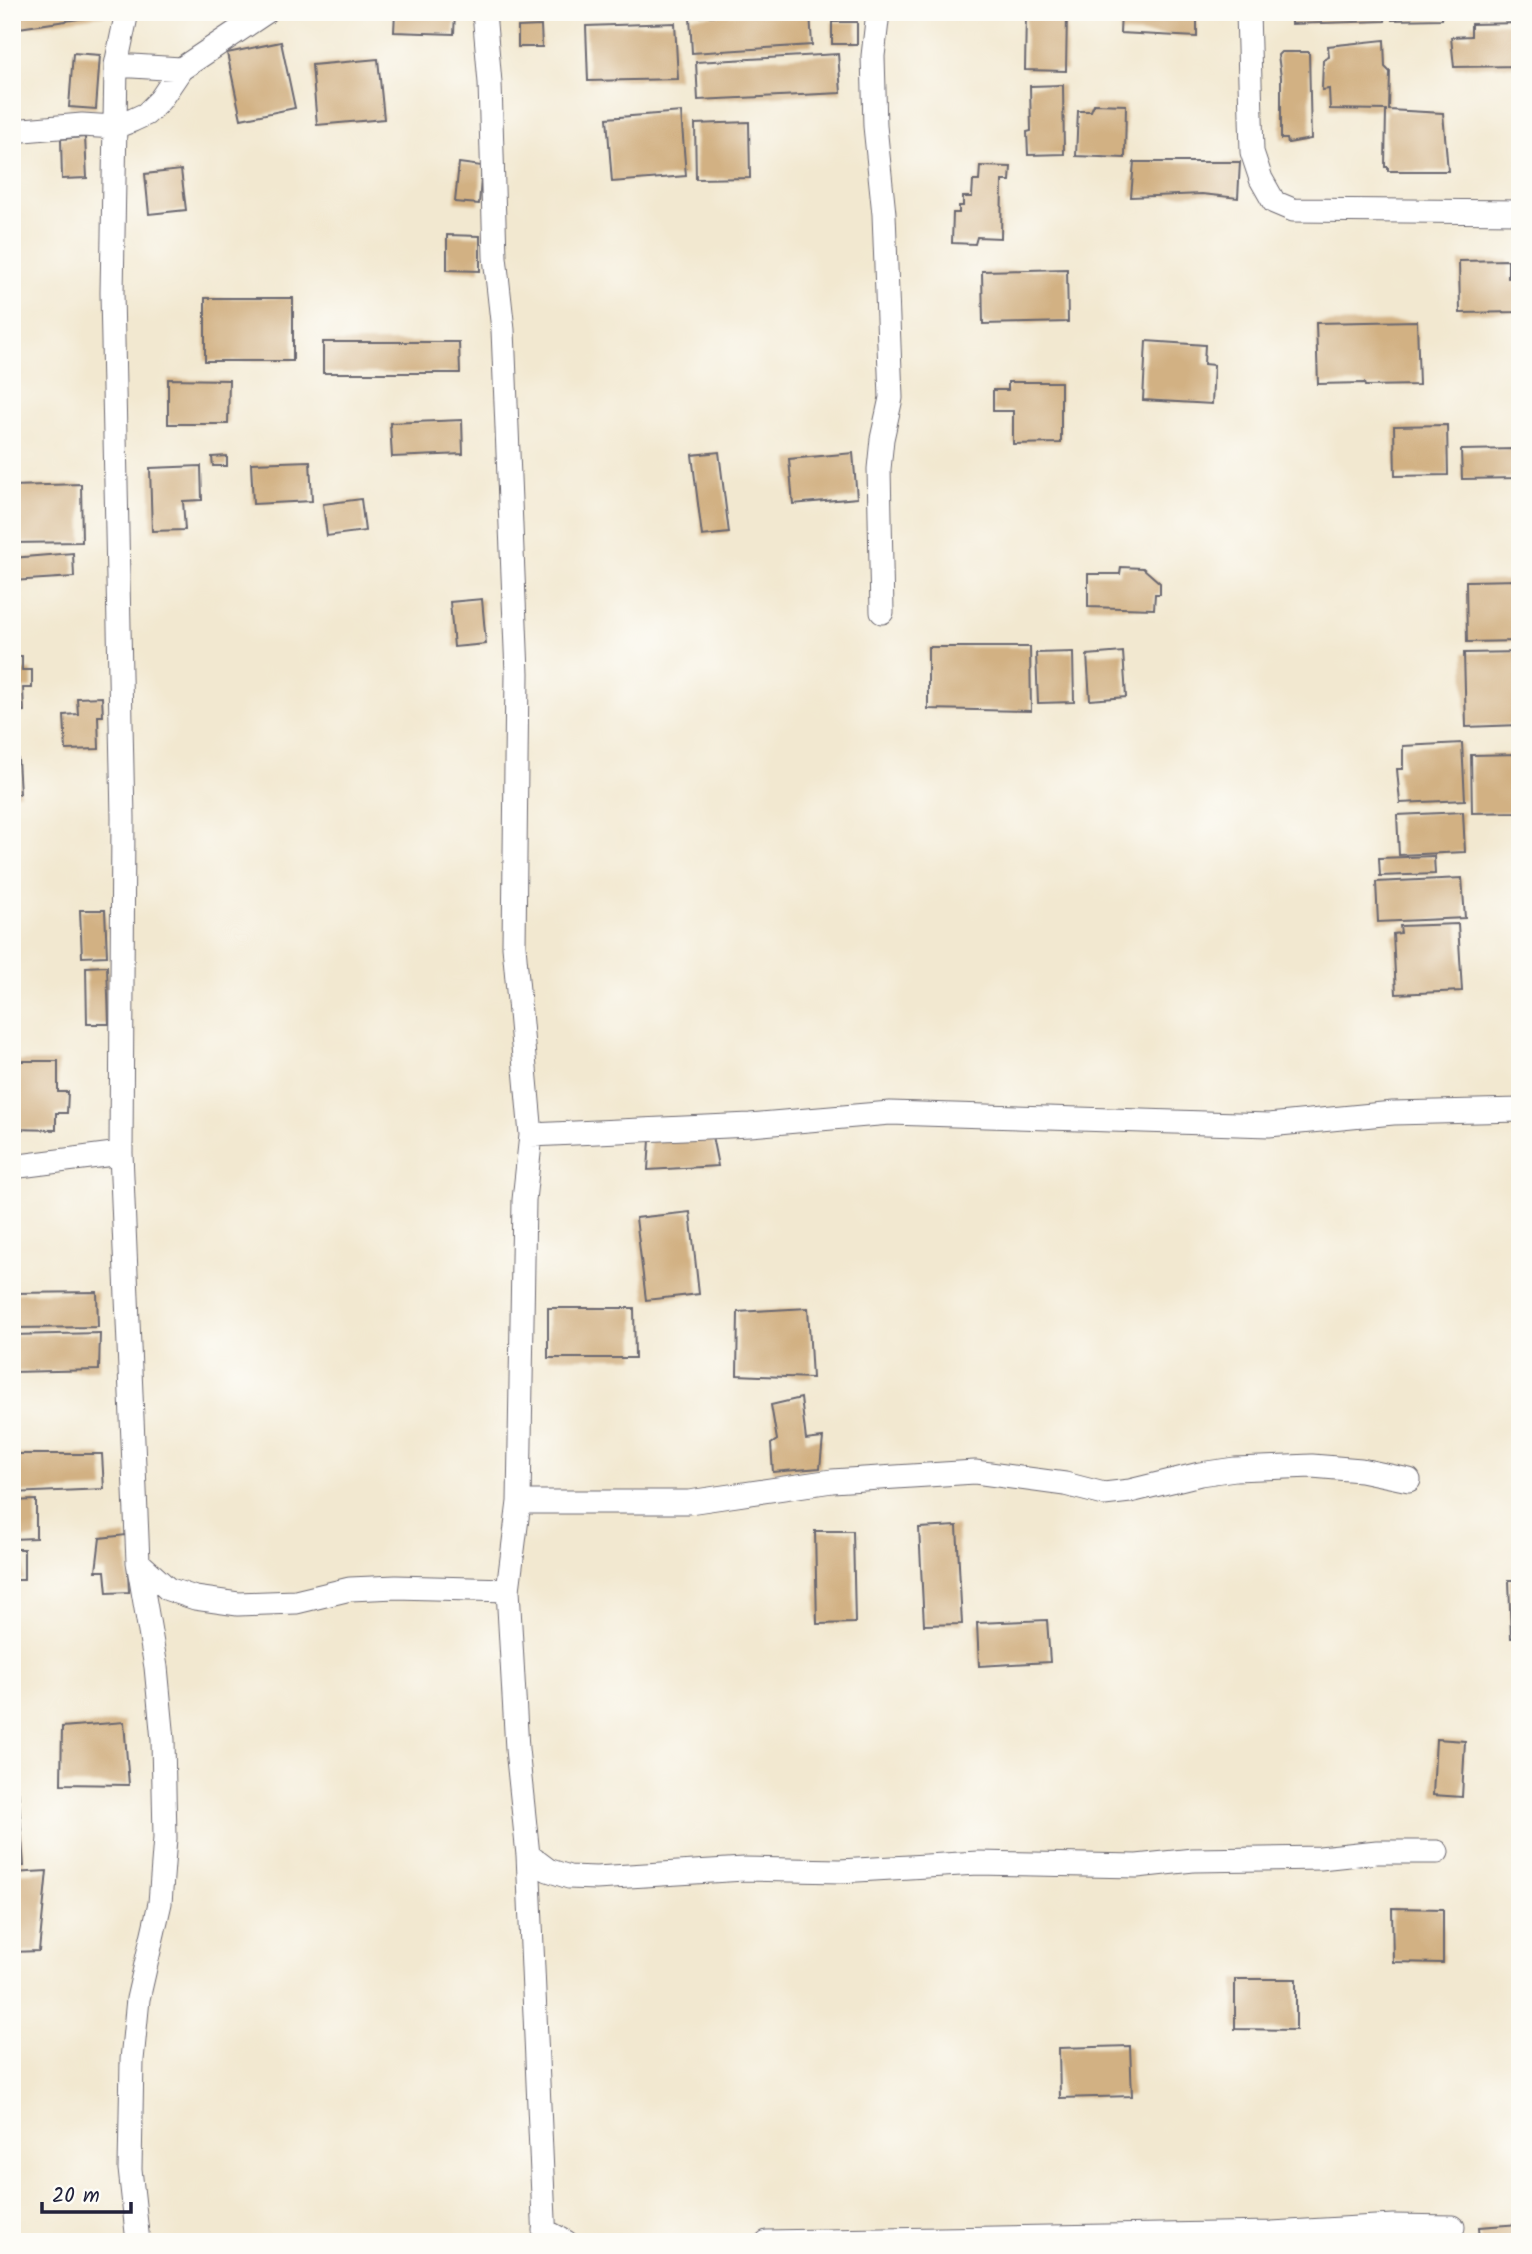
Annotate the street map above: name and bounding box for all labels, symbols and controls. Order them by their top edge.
scale bar [42,2170,131,2214]
text: 20 m [52,2180,100,2213]

